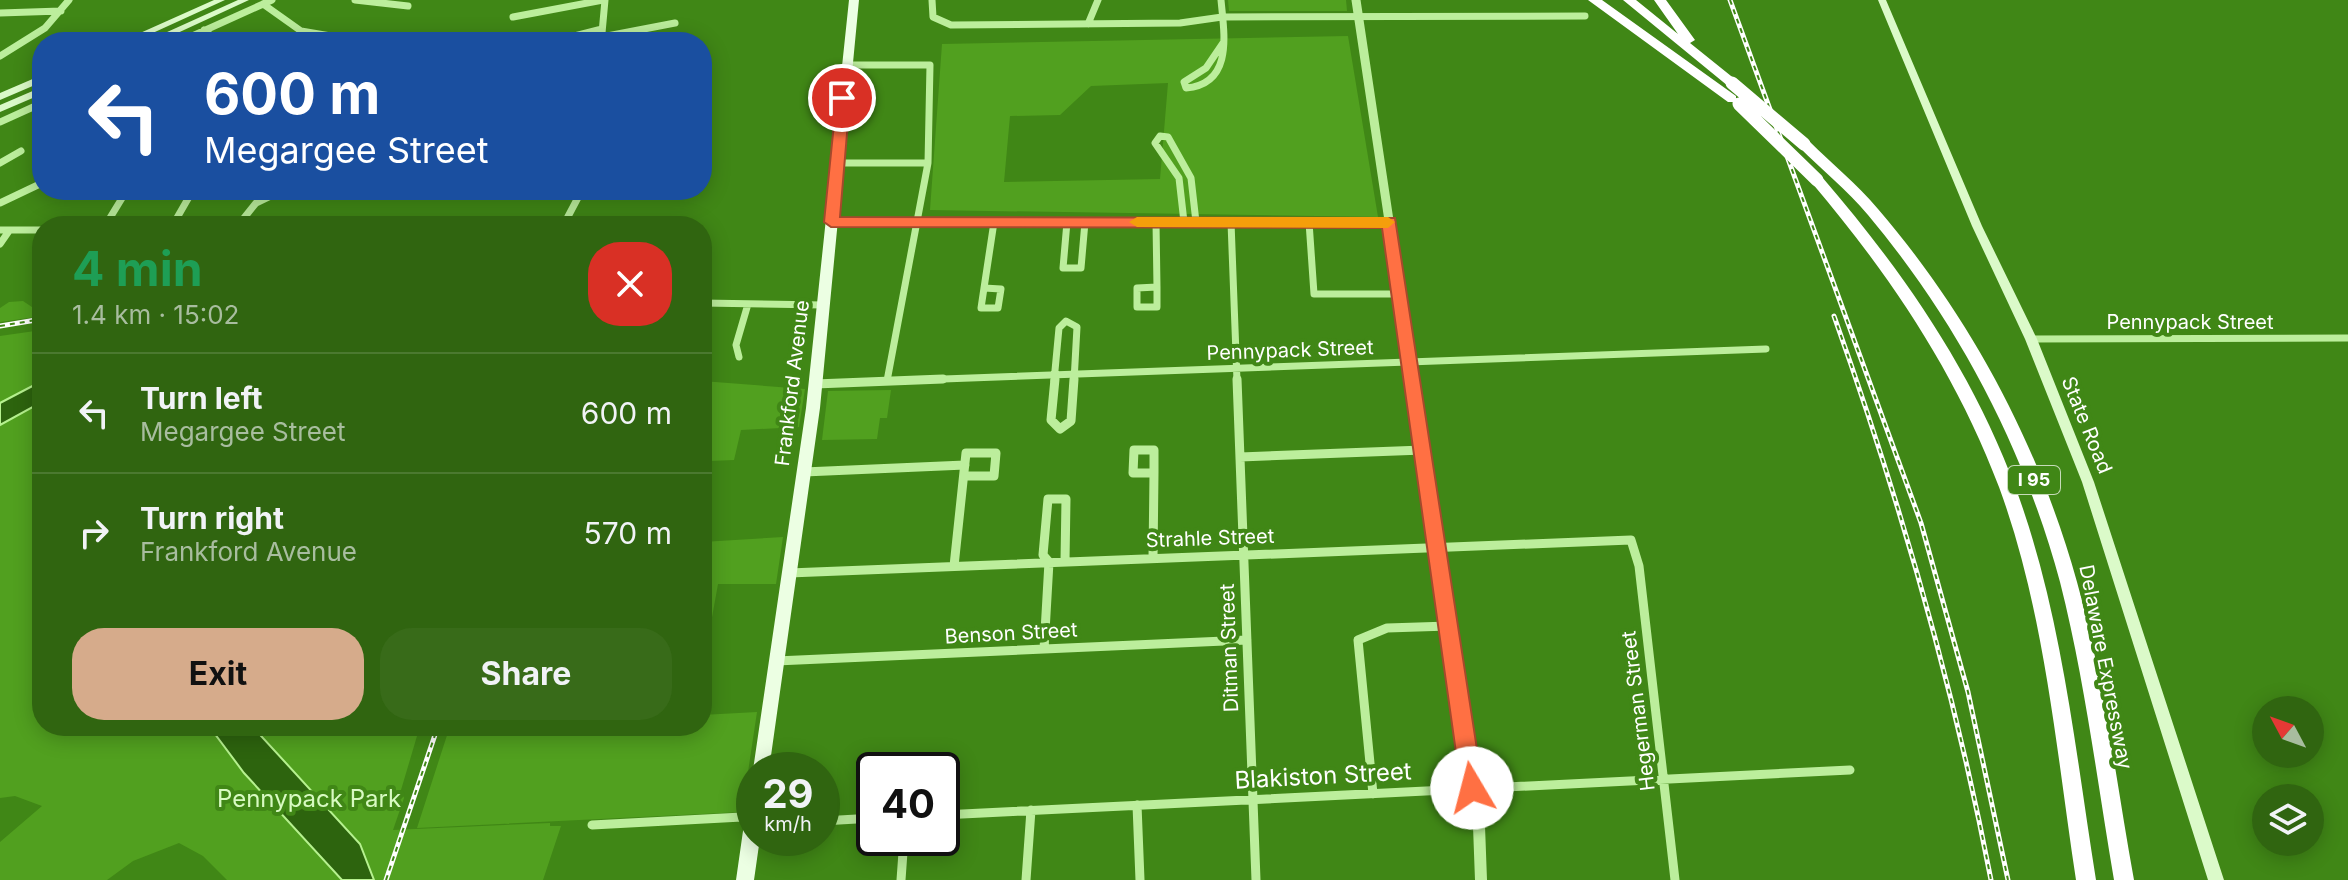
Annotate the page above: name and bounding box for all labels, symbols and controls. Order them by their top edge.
text: 600 m [204,60,380,128]
icon: left [72,64,176,168]
pin [808,64,876,132]
icon: arrive [820,76,864,120]
text: Megargee Street [204,128,489,172]
text: 4 min [72,239,203,298]
button: close [588,242,672,326]
text: 1.4 km · 15:02 [72,299,239,330]
street label: Frankford Avenue [770,299,814,467]
street label: Pennypack Street [2106,310,2274,334]
street label: Pennypack Street [1206,335,1374,365]
street label: State Road [2057,373,2117,477]
text: Turn left [140,380,262,416]
icon: left [72,391,116,435]
text: 600 m [581,395,672,431]
text: Megargee Street [140,416,346,447]
road number: I 95 [2008,466,2060,494]
text: Turn right [140,500,284,536]
icon: right [72,511,116,555]
text: 570 m [584,515,672,551]
street label: Strahle Street [1145,524,1275,552]
text: Frankford Avenue [140,536,357,567]
street label: Delaware Expressway [2074,563,2138,771]
street label: Ditman Street [1215,583,1243,713]
street label: Benson Street [944,618,1078,648]
button: Exit [72,628,364,720]
button: Share [380,628,672,720]
street label: Hegerman Street [1616,629,1660,792]
north arrow [2252,696,2324,768]
map controls [2252,696,2324,856]
position arrow [1430,746,1514,830]
speed limit sign: 40 [856,752,960,856]
street label: Blakiston Street [1234,756,1412,795]
text: 29 [762,769,814,818]
park label: Pennypack Park [217,784,401,813]
button: layers [2252,784,2324,856]
text: km/h [764,812,812,836]

